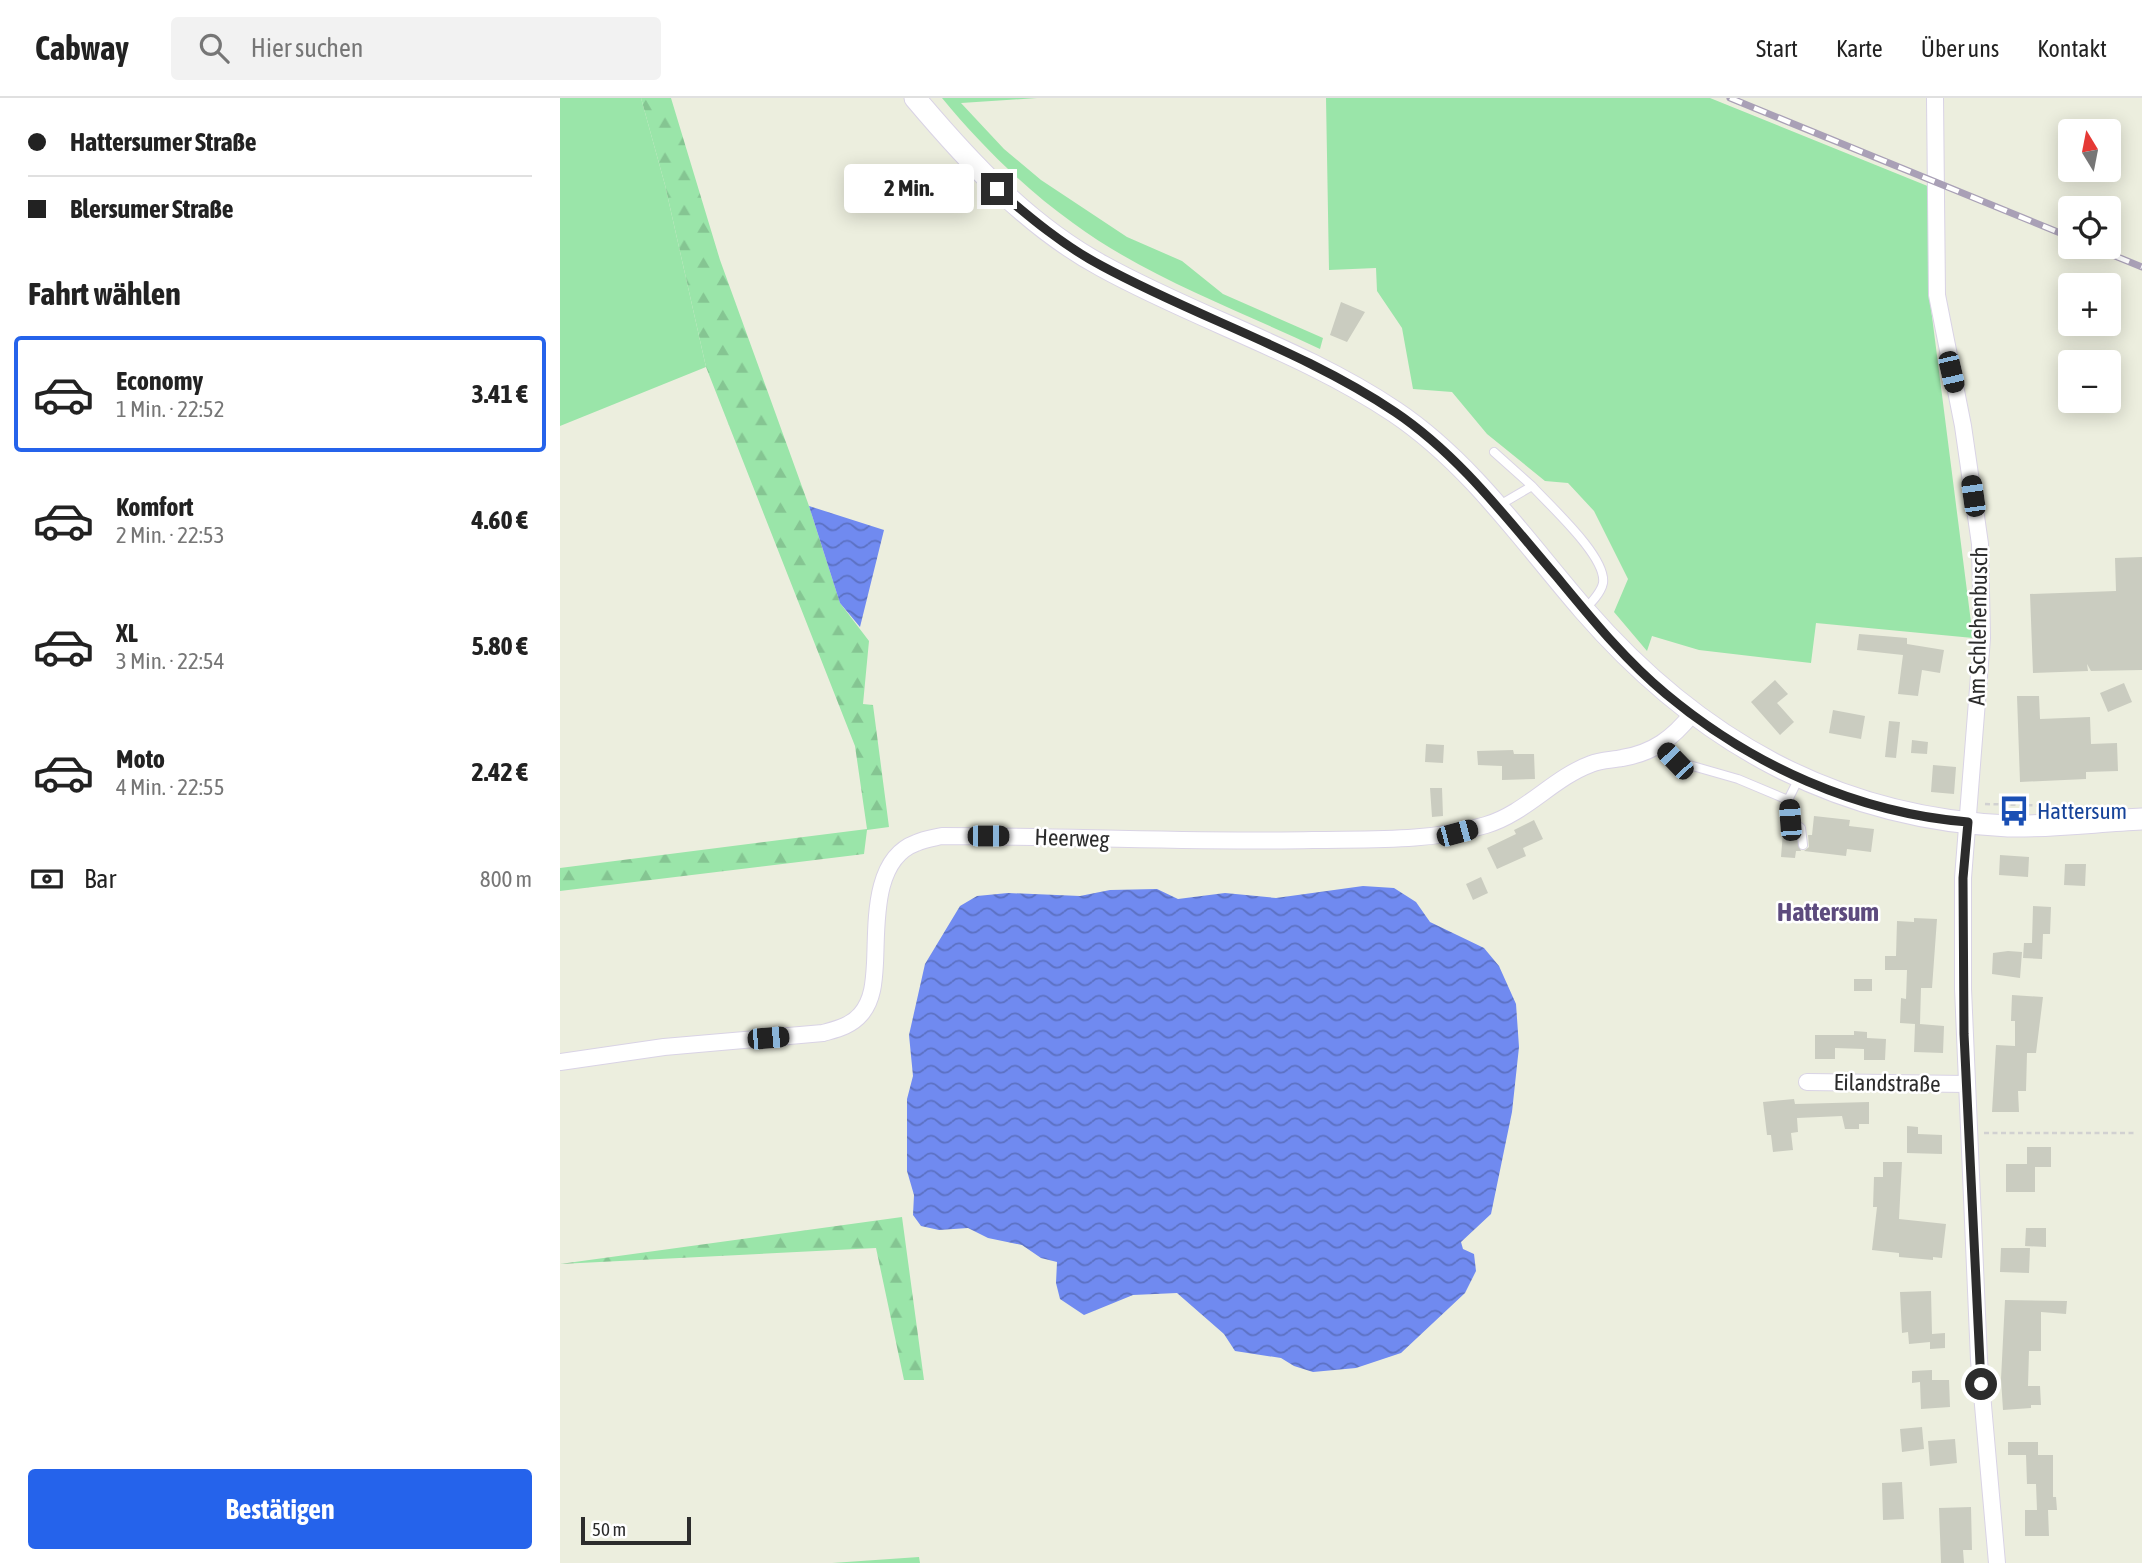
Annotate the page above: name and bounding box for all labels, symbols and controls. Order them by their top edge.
search box [171,17,661,80]
text: Cabway [35,29,129,67]
icon: search [195,29,233,67]
text: Hier suchen [251,33,363,63]
text: Start [1756,35,1798,62]
text: Karte [1836,35,1883,62]
text: Über uns [1921,35,1999,62]
text: Kontakt [2037,35,2107,62]
north arrow [2058,119,2121,182]
map controls [2058,119,2121,413]
text: Hattersumer Straße [70,127,257,157]
callout: 2 Min. [843,164,972,214]
route end [981,173,1013,205]
text: 2 Min. [884,175,934,201]
text: Blersumer Straße [70,194,234,224]
button: locate [2058,196,2121,259]
button: + [2058,273,2121,336]
text: Fahrt wählen [28,275,181,312]
car [1937,349,1966,395]
button: − [2058,350,2121,413]
icon: car [32,363,95,426]
text: Economy [116,366,203,396]
text: 3.41 € [471,379,528,409]
text: 1 Min. · 22:52 [116,396,224,422]
car [1960,474,1987,518]
icon: car [32,489,95,552]
text: Komfort [116,492,193,522]
text: 4.60 € [471,505,528,535]
text: 2 Min. · 22:53 [116,522,224,548]
street label: Am Schlehenbusch [1964,546,1992,706]
icon: car [32,615,95,678]
text: XL [116,618,138,648]
text: 5.80 € [471,631,528,661]
text: 3 Min. · 22:54 [116,648,224,674]
car [1653,739,1698,783]
icon: car [32,741,95,804]
text: Moto [116,744,165,774]
text: 2.42 € [471,757,528,787]
text: 4 Min. · 22:55 [116,774,224,800]
bus stop icon: Hattersum [1997,794,2031,828]
car [1779,798,1802,842]
place label: Hattersum [2037,798,2127,824]
car [1434,817,1481,849]
street label: Heerweg [1034,824,1110,852]
car [968,826,1010,847]
icon: cash [28,860,66,898]
text: Bar [84,864,116,894]
text: 800 m [480,866,532,892]
district label: Hattersum [1777,897,1879,927]
car [747,1026,790,1050]
street label: Eilandstraße [1833,1069,1941,1097]
route start [1965,1368,1997,1400]
button: Bestätigen [28,1469,532,1549]
scale bar [581,1514,691,1546]
text: 50 m [592,1518,626,1540]

